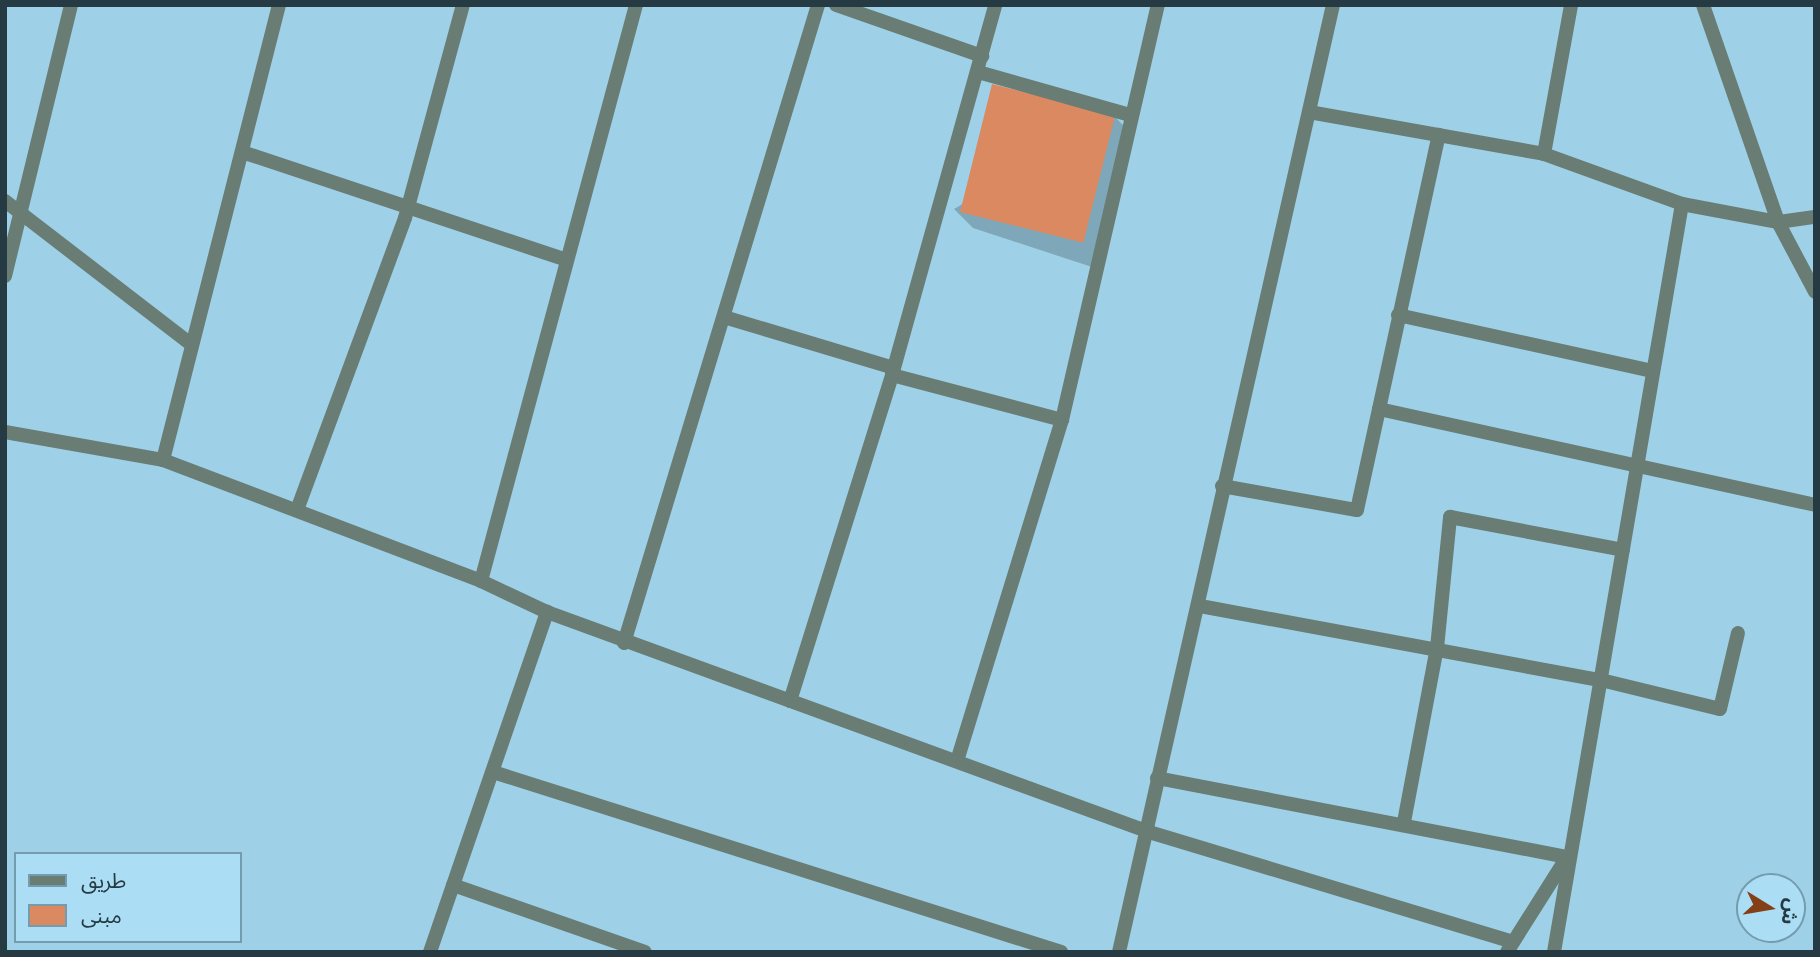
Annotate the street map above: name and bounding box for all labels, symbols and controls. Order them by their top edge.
legend [14,852,242,943]
text: طريق [81,869,126,893]
north arrow [1736,873,1806,943]
text: ش [1776,897,1804,927]
text: مبنى [81,904,122,928]

